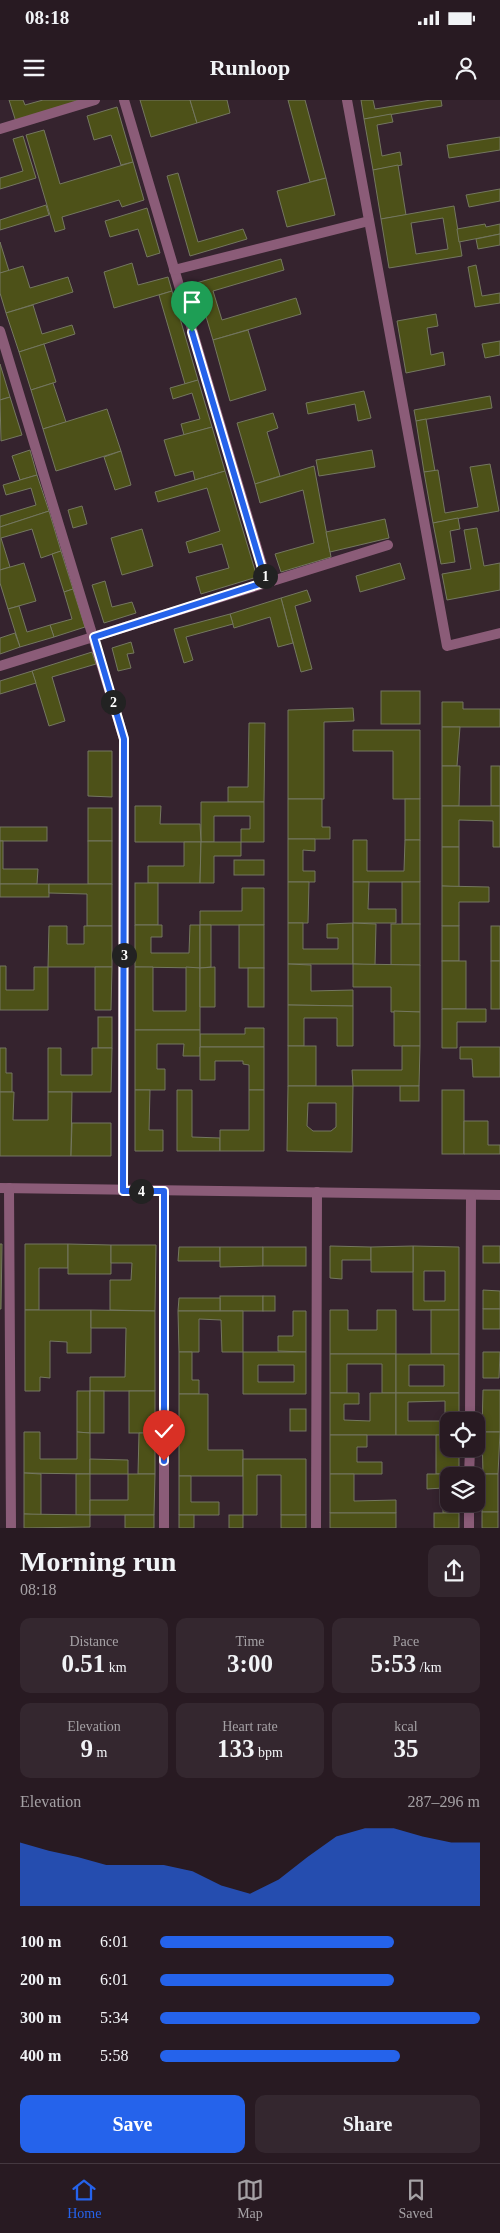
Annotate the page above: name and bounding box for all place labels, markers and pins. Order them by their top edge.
pin [171,281,213,332]
pin: 1 [252,564,278,588]
pin: 2 [100,690,126,714]
pin: 3 [112,942,136,968]
pin: 4 [128,1178,154,1204]
pin [143,1410,185,1461]

